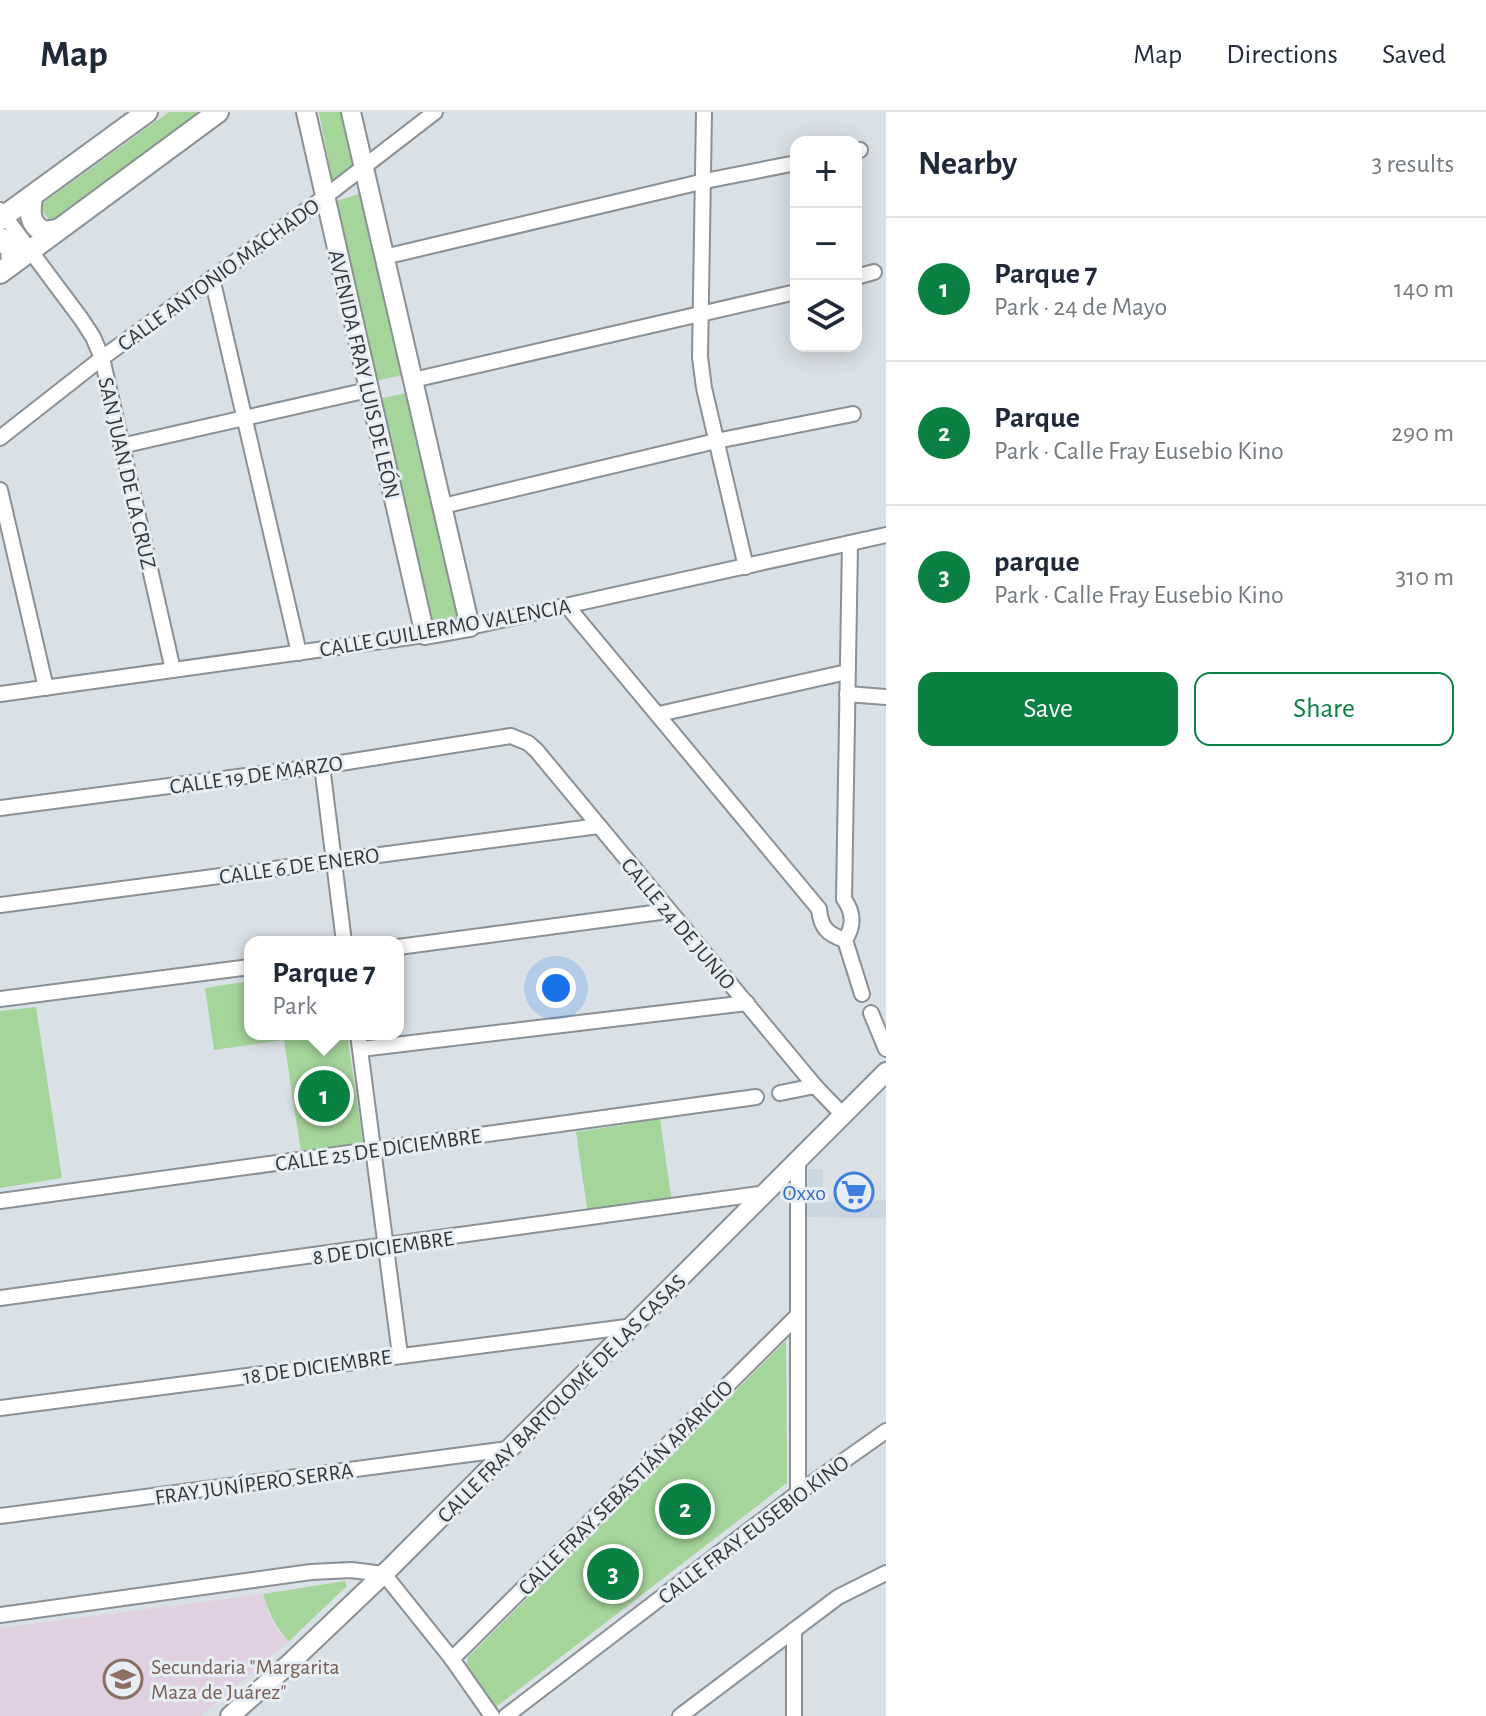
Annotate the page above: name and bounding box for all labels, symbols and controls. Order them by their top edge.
text: Map [40,36,108,74]
text: Map [1133,41,1182,69]
text: Directions [1226,41,1338,69]
text: Saved [1382,41,1446,69]
map controls [790,136,862,352]
button: + [790,136,862,208]
text: Nearby [918,147,1017,181]
text: 3 results [1371,151,1454,177]
street label: CALLE ANTONIO MACHADO [114,194,323,355]
button: − [790,208,862,280]
street label: AVENIDA FRAY LUIS DE LEÓN [325,247,404,501]
text: Parque 7 [994,259,1097,289]
text: 1 [939,276,949,302]
text: 140 m [1394,276,1454,302]
button: layers [790,280,862,352]
text: Park · 24 de Mayo [994,294,1167,320]
street label: SAN JUAN DE LA CRUZ [94,375,160,571]
text: Parque [994,403,1080,433]
text: 2 [938,420,950,446]
text: 290 m [1391,420,1454,446]
text: Park · Calle Fray Eusebio Kino [994,438,1284,464]
text: parque [994,547,1080,577]
text: 3 [938,564,950,590]
text: 310 m [1396,564,1454,590]
text: Park · Calle Fray Eusebio Kino [994,582,1284,608]
street label: CALLE GUILLERMO VALENCIA [318,595,573,661]
button: Save [918,672,1178,746]
button: Share [1194,672,1454,746]
street label: CALLE 19 DE MARZO [168,752,344,798]
street label: CALLE 6 DE ENERO [218,844,381,888]
street label: CALLE 24 DE JUNIO [617,854,740,994]
popup [244,936,404,1040]
text: Parque 7 [272,958,376,988]
your location [536,968,576,1008]
text: Park [272,993,317,1019]
pin: 1 [298,1066,350,1126]
street label: CALLE 25 DE DICIEMBRE [274,1125,483,1175]
supermarket icon: Oxxo [833,1171,875,1213]
place label: Oxxo [782,1182,826,1204]
street label: 8 DE DICIEMBRE [311,1227,455,1269]
street label: CALLE FRAY BARTOLOMÉ DE LAS CASAS [433,1270,690,1527]
street label: 18 DE DICIEMBRE [241,1346,393,1388]
street label: CALLE FRAY SEBASTIÁN APARICIO [513,1375,737,1599]
street label: CALLE FRAY EUSEBIO KINO [654,1451,853,1608]
street label: FRAY JUNÍPERO SERRA [153,1458,355,1509]
pin: 2 [659,1479,711,1539]
pin: 3 [587,1544,639,1604]
place label: Secundaria "Margarita Maza de Juárez" [151,1656,340,1703]
school or university icon: Secundaria "Margarita Maza de Juárez" [102,1658,144,1700]

